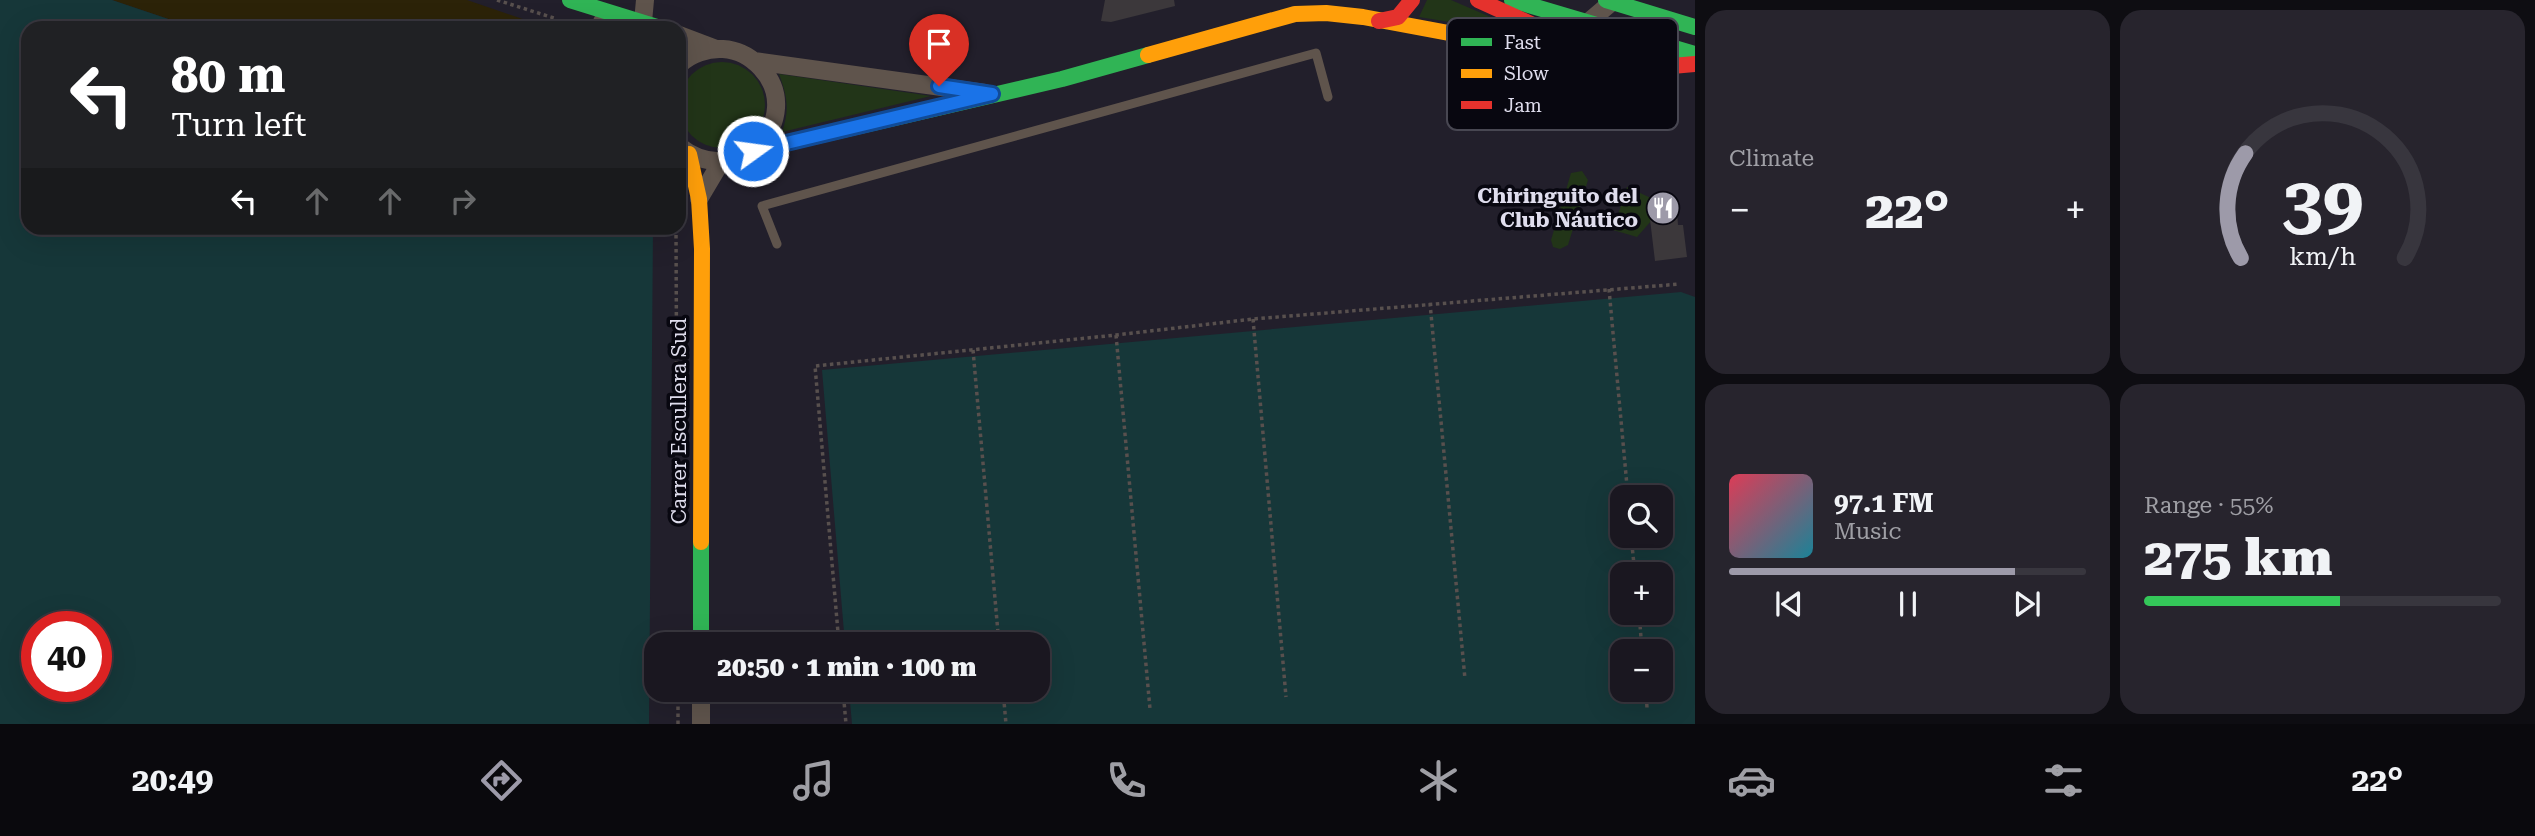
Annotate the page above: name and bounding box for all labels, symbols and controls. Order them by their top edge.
pin [909,14,969,86]
legend [1447,18,1678,130]
icon: arrive [920,25,958,63]
text: Fast [1504,31,1541,54]
text: 80 m [171,47,286,104]
icon: left [56,49,147,140]
text: Slow [1504,62,1549,85]
text: Jam [1504,94,1542,117]
text: Turn left [171,106,306,144]
position arrow [716,114,790,188]
text: Climate [1729,145,1814,172]
text: 39 [2282,161,2363,246]
text: 22° [1865,180,1950,241]
icon: left [225,182,263,220]
icon: ahead [298,182,336,220]
icon: ahead [371,182,409,220]
icon: right [444,182,482,220]
place label: Chiringuito del Club Náutico [1477,184,1638,232]
text: − [1729,188,1750,232]
text: + [2065,188,2086,232]
restaurant icon: Chiringuito del Club Náutico [1644,189,1682,227]
text: km/h [2289,242,2356,271]
street label: Carrer Escullera Sud [667,317,691,524]
map controls [1610,485,1673,702]
button: search [1610,485,1673,548]
text: 97.1 FM [1834,488,1934,518]
text: Range · 55% [2144,492,2273,519]
text: Music [1834,518,1901,545]
text: 275 km [2144,527,2332,588]
button: + [1610,562,1673,625]
icon: previous [1770,585,1808,623]
icon: pause [1889,585,1927,623]
icon: next [2008,585,2046,623]
speed limit sign: 40 [21,611,112,702]
button: − [1610,639,1673,702]
text: 20:50 · 1 min · 100 m [717,652,977,682]
icon: directions [477,756,526,805]
icon: music [789,756,838,805]
icon: phone [1102,756,1151,805]
icon: climate [1414,756,1463,805]
icon: car [1727,756,1776,805]
icon: filters [2039,756,2088,805]
text: 20:49 [132,761,213,799]
text: 22° [2351,761,2403,799]

